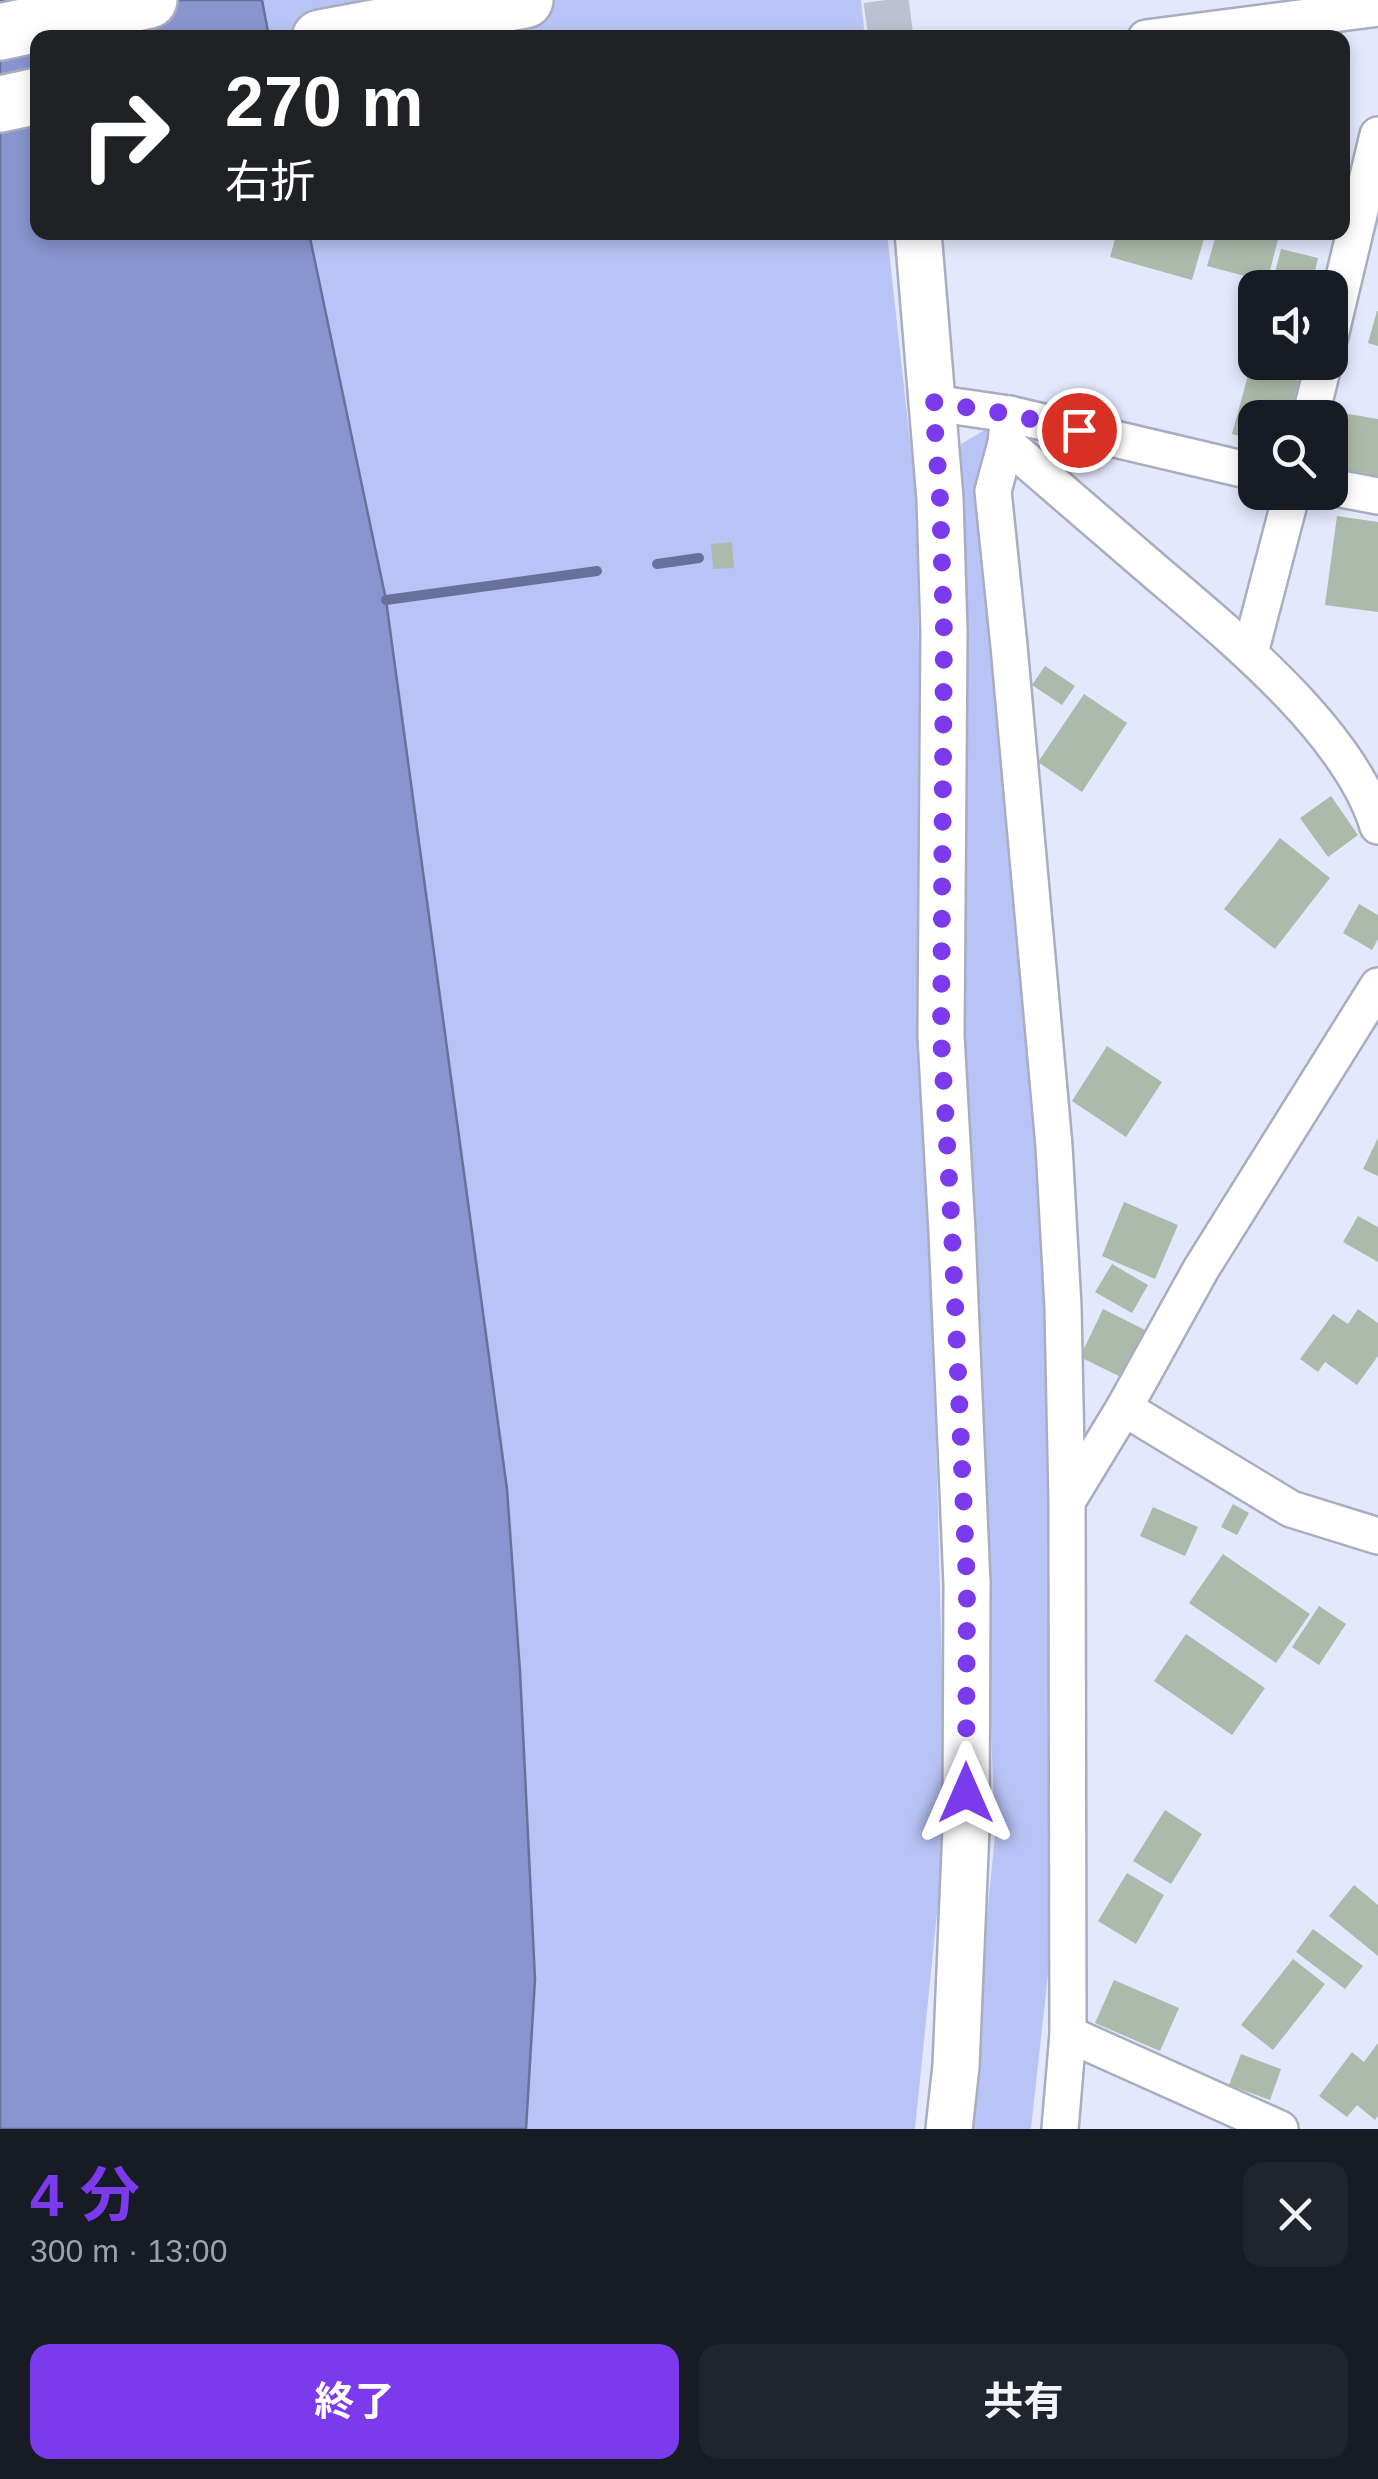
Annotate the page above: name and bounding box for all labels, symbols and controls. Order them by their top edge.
text: 270 m [225,63,423,141]
icon: right [60,70,190,200]
text: 右折 [225,156,315,207]
map controls [1238,270,1348,510]
button: sound [1238,270,1348,380]
pin [1037,388,1122,473]
button: search [1238,400,1348,510]
icon: arrive [1052,403,1107,458]
position arrow [914,1741,1018,1845]
text: 4 分 [30,2162,140,2229]
button: close [1243,2162,1348,2267]
text: 300 m · 13:00 [30,2233,227,2269]
button: 終了 [30,2344,679,2459]
button: 共有 [699,2344,1348,2459]

